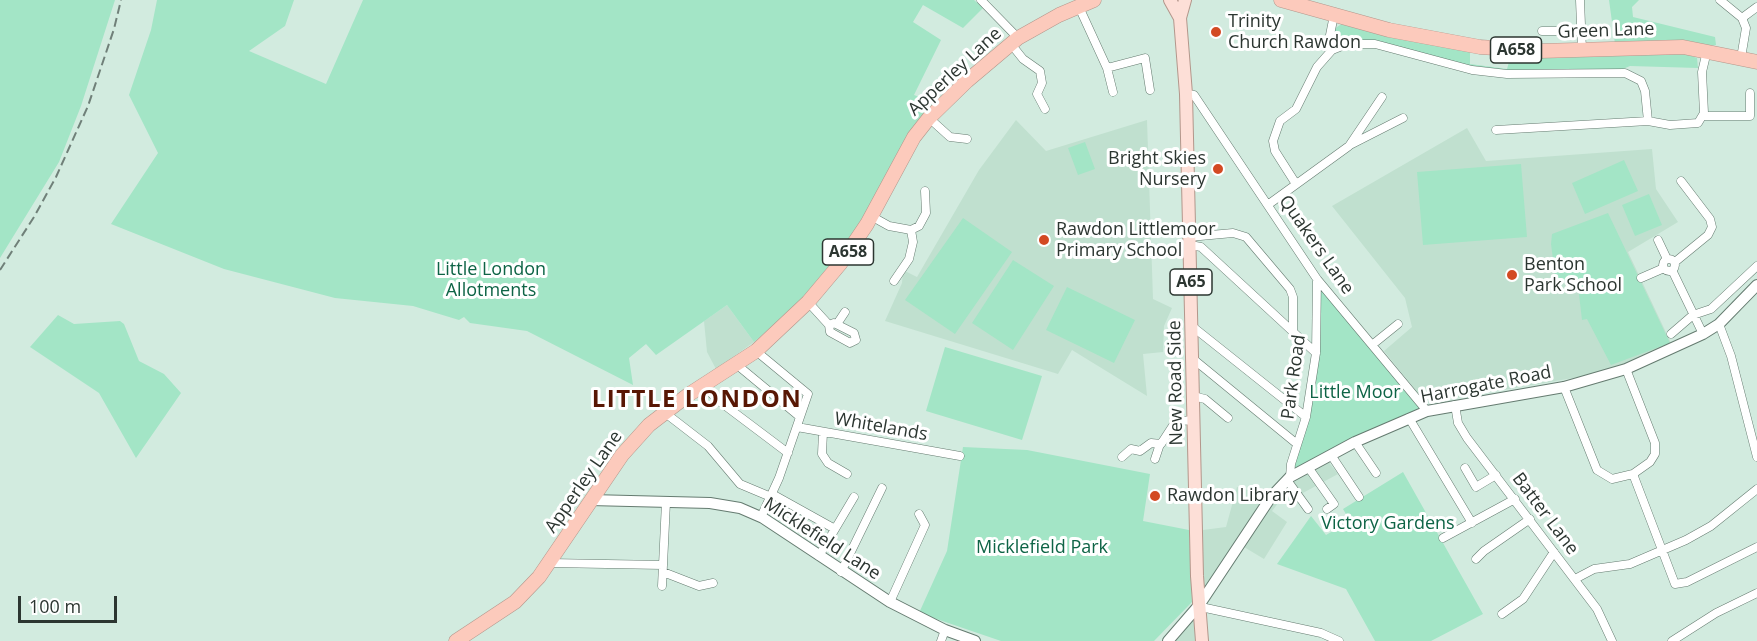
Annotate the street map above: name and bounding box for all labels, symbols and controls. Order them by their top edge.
place label: Trinity Church Rawdon [1228,11,1361,54]
street label: Green Lane [1557,19,1655,43]
street label: Apperley Lane [904,23,1006,121]
marker: Trinity Church Rawdon [1209,25,1223,39]
road number: A658 [1490,37,1541,63]
place label: Bright Skies Nursery [1108,148,1206,190]
marker: Bright Skies Nursery [1211,162,1225,176]
street label: Quakers Lane [1274,191,1358,299]
place label: Rawdon Littlemoor Primary School [1056,219,1216,262]
marker: Rawdon Littlemoor Primary School [1037,233,1051,247]
road number: A658 [822,239,874,265]
place label: Benton Park School [1524,254,1622,296]
park label: Little London Allotments [436,259,546,302]
marker: Benton Park School [1505,268,1519,282]
road number: A65 [1170,269,1212,295]
street label: New Road Side [1164,320,1188,446]
street label: Park Road [1277,333,1311,421]
street label: Harrogate Road [1419,362,1553,408]
park label: Little Moor [1309,382,1401,404]
district label: LITTLE LONDON [592,386,802,414]
street label: Whitelands [833,408,929,446]
street label: Apperley Lane [541,427,627,537]
street label: Batter Lane [1507,469,1583,559]
place label: Rawdon Library [1167,485,1298,507]
marker: Rawdon Library [1148,489,1162,503]
street label: Micklefield Lane [760,493,884,585]
park label: Victory Gardens [1321,513,1455,535]
park label: Micklefield Park [976,537,1108,559]
scale bar [21,584,120,622]
text: 100 m [29,594,81,618]

